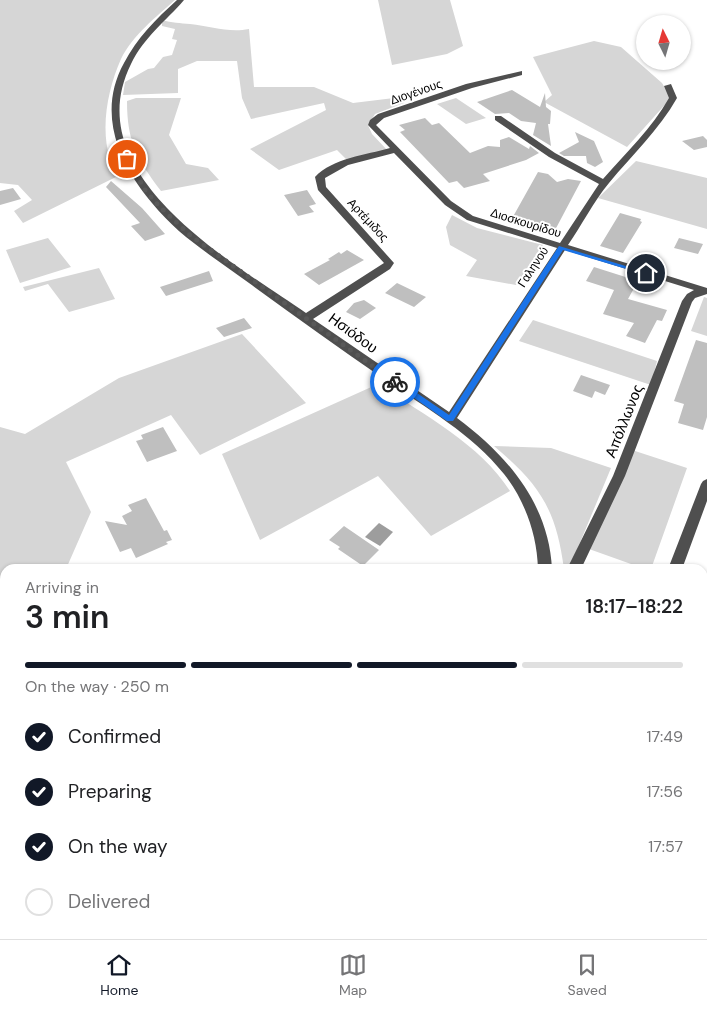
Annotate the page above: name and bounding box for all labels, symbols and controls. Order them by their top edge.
north arrow [636,15,691,70]
map controls [636,15,691,70]
street label: Διογένους [388,76,444,108]
pin [106,138,148,180]
icon: bag [113,145,141,173]
street label: Αρτέμιδος [344,195,392,245]
street label: Διοσκουρίδου [489,205,563,241]
street label: Γαληνού [514,244,552,290]
pin [625,252,667,294]
icon: home [632,259,660,287]
street label: Ησιόδου [324,308,382,358]
courier [370,357,420,407]
icon: bike [381,368,409,396]
street label: Απόλλωνος [600,381,648,461]
text: Arriving in [25,577,99,598]
text: 18:17–18:22 [586,594,683,619]
text: 3 min [25,596,109,638]
text: On the way · 250 m [25,676,169,697]
icon: check [25,723,53,751]
text: Confirmed [68,724,161,749]
text: 17:49 [646,726,683,747]
icon: check [25,778,53,806]
text: Preparing [68,779,152,804]
text: 17:56 [646,781,683,802]
icon: check [25,833,53,861]
text: On the way [68,834,168,859]
text: 17:57 [648,836,683,857]
text: Delivered [68,889,150,914]
tab: Home [100,951,138,999]
tab: Map [339,951,367,999]
tab: Saved [568,951,607,999]

